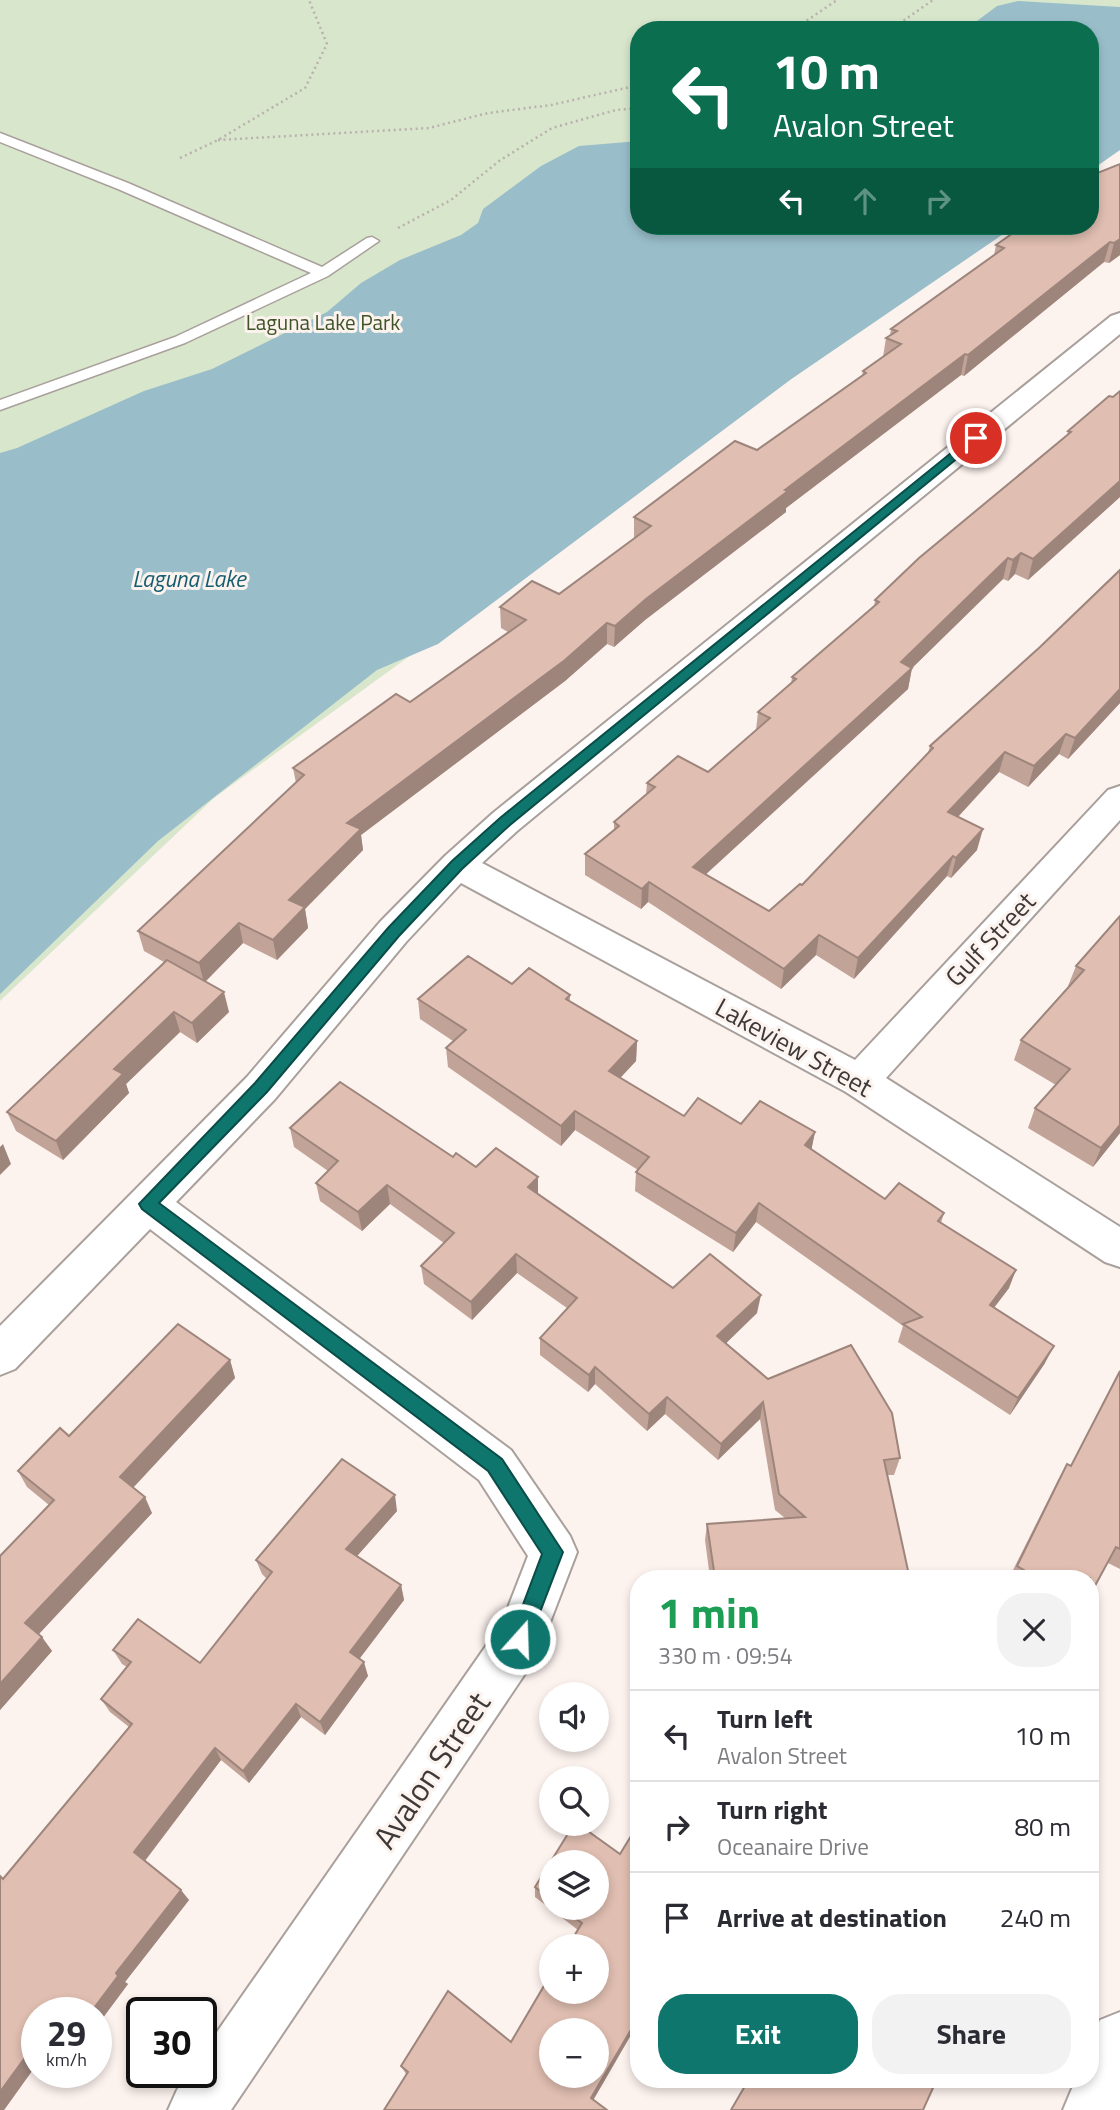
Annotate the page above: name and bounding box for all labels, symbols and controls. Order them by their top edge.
text: 10 m [773,33,880,108]
icon: left [658,49,749,140]
text: Avalon Street [773,101,954,149]
icon: left [773,182,811,220]
icon: ahead [846,182,884,220]
icon: right [919,182,957,220]
park label: Laguna Lake Park [246,306,400,338]
pin [946,408,1006,468]
icon: arrive [957,419,995,457]
water label: Laguna Lake [132,561,247,596]
street label: Gulf Street [936,883,1044,995]
street label: Lakeview Street [708,988,880,1106]
text: 1 min [658,1580,760,1644]
button: close [997,1593,1071,1667]
position arrow [483,1602,557,1676]
text: 330 m · 09:54 [658,1638,793,1673]
street label: Avalon Street [361,1682,501,1858]
map controls [539,1682,609,2088]
button: sound [539,1682,609,1752]
text: Turn left [717,1699,812,1738]
text: 10 m [1014,1716,1071,1755]
icon: left [658,1717,696,1755]
text: Avalon Street [717,1738,847,1773]
button: search [539,1766,609,1836]
text: Turn right [717,1790,828,1829]
text: 80 m [1014,1807,1071,1846]
icon: right [658,1808,696,1846]
text: Oceanaire Drive [717,1829,869,1864]
button: layers [539,1850,609,1920]
text: Arrive at destination [717,1898,947,1937]
text: 240 m [1000,1898,1071,1937]
icon: arrive [658,1899,696,1937]
button: + [539,1934,609,2004]
button: Exit [658,1994,858,2074]
button: Share [872,1994,1071,2074]
speed limit sign: 30 [126,1997,217,2088]
text: 29 [47,2006,86,2060]
button: − [539,2018,609,2088]
text: km/h [46,2046,87,2073]

